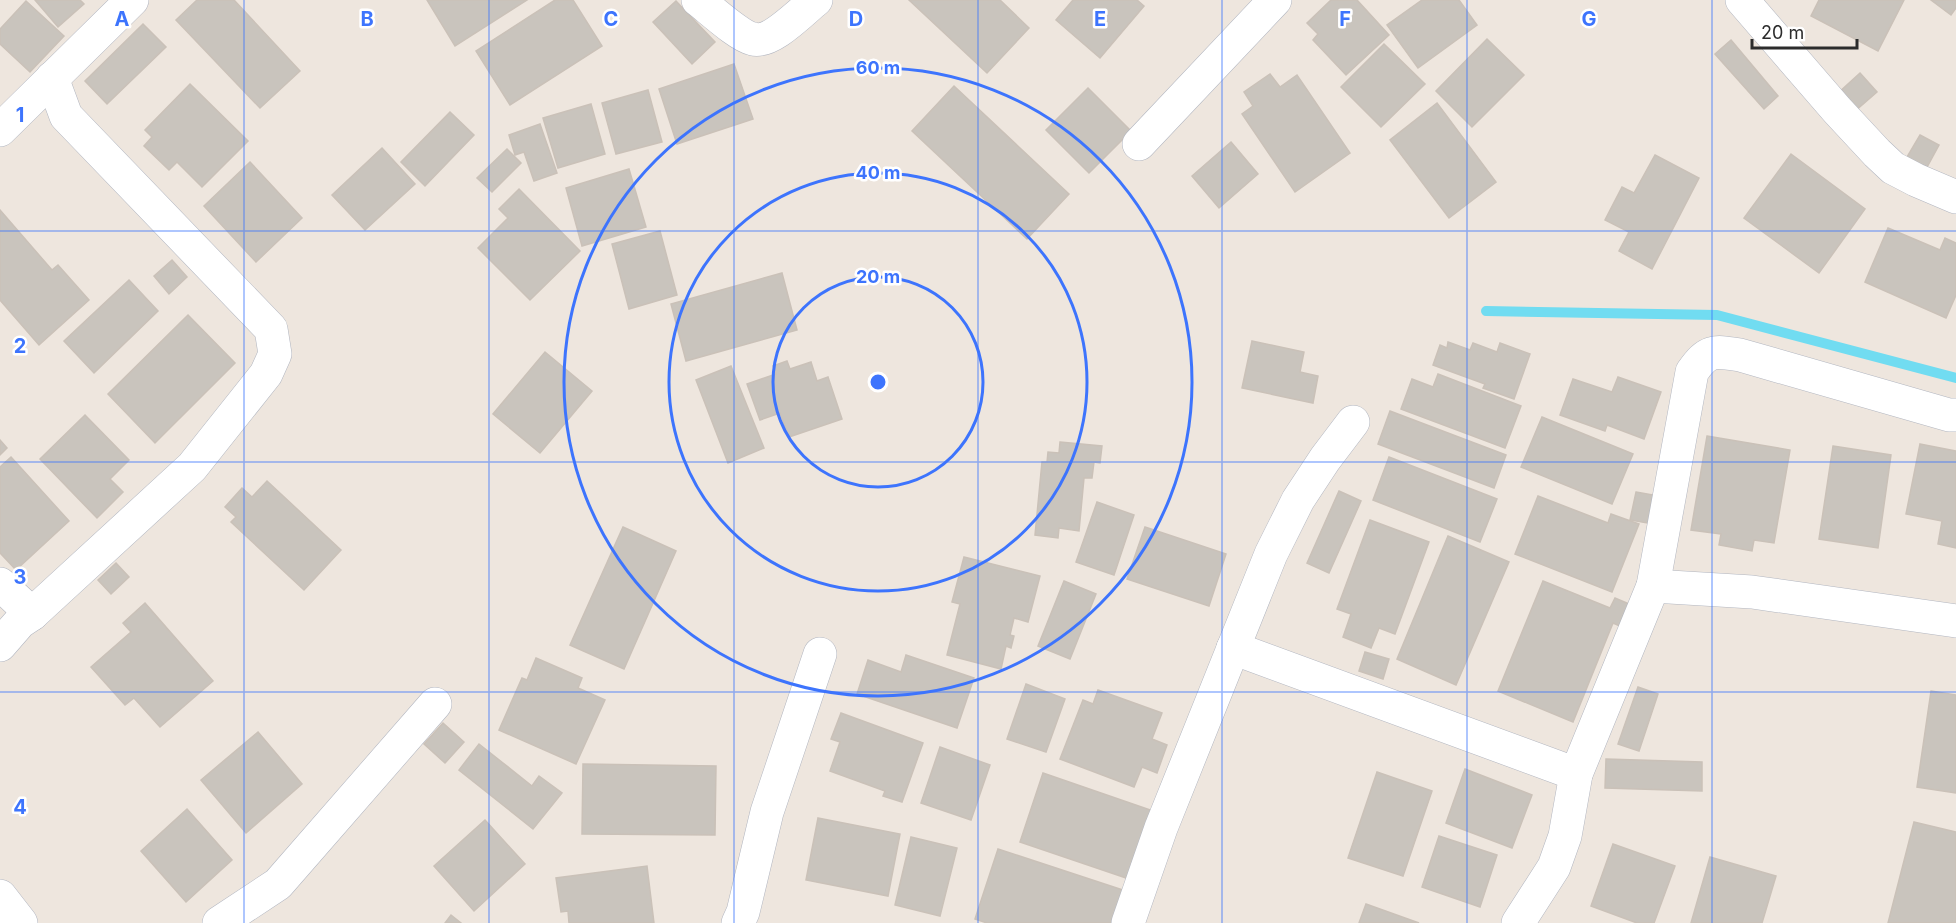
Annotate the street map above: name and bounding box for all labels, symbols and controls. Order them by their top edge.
text: A [115,7,130,31]
text: B [360,7,374,31]
text: C [604,7,618,31]
text: D [849,7,863,31]
text: E [1094,7,1106,31]
text: F [1339,7,1351,31]
text: G [1581,7,1597,31]
scale bar [1752,12,1857,50]
text: 20 m [1761,22,1804,43]
text: 60 m [856,57,900,78]
text: 1 [16,103,24,127]
text: 40 m [856,162,901,183]
text: 20 m [856,266,900,287]
text: 2 [14,334,26,358]
centre of rings [868,372,888,392]
text: 3 [14,565,26,589]
text: 4 [13,795,27,819]

